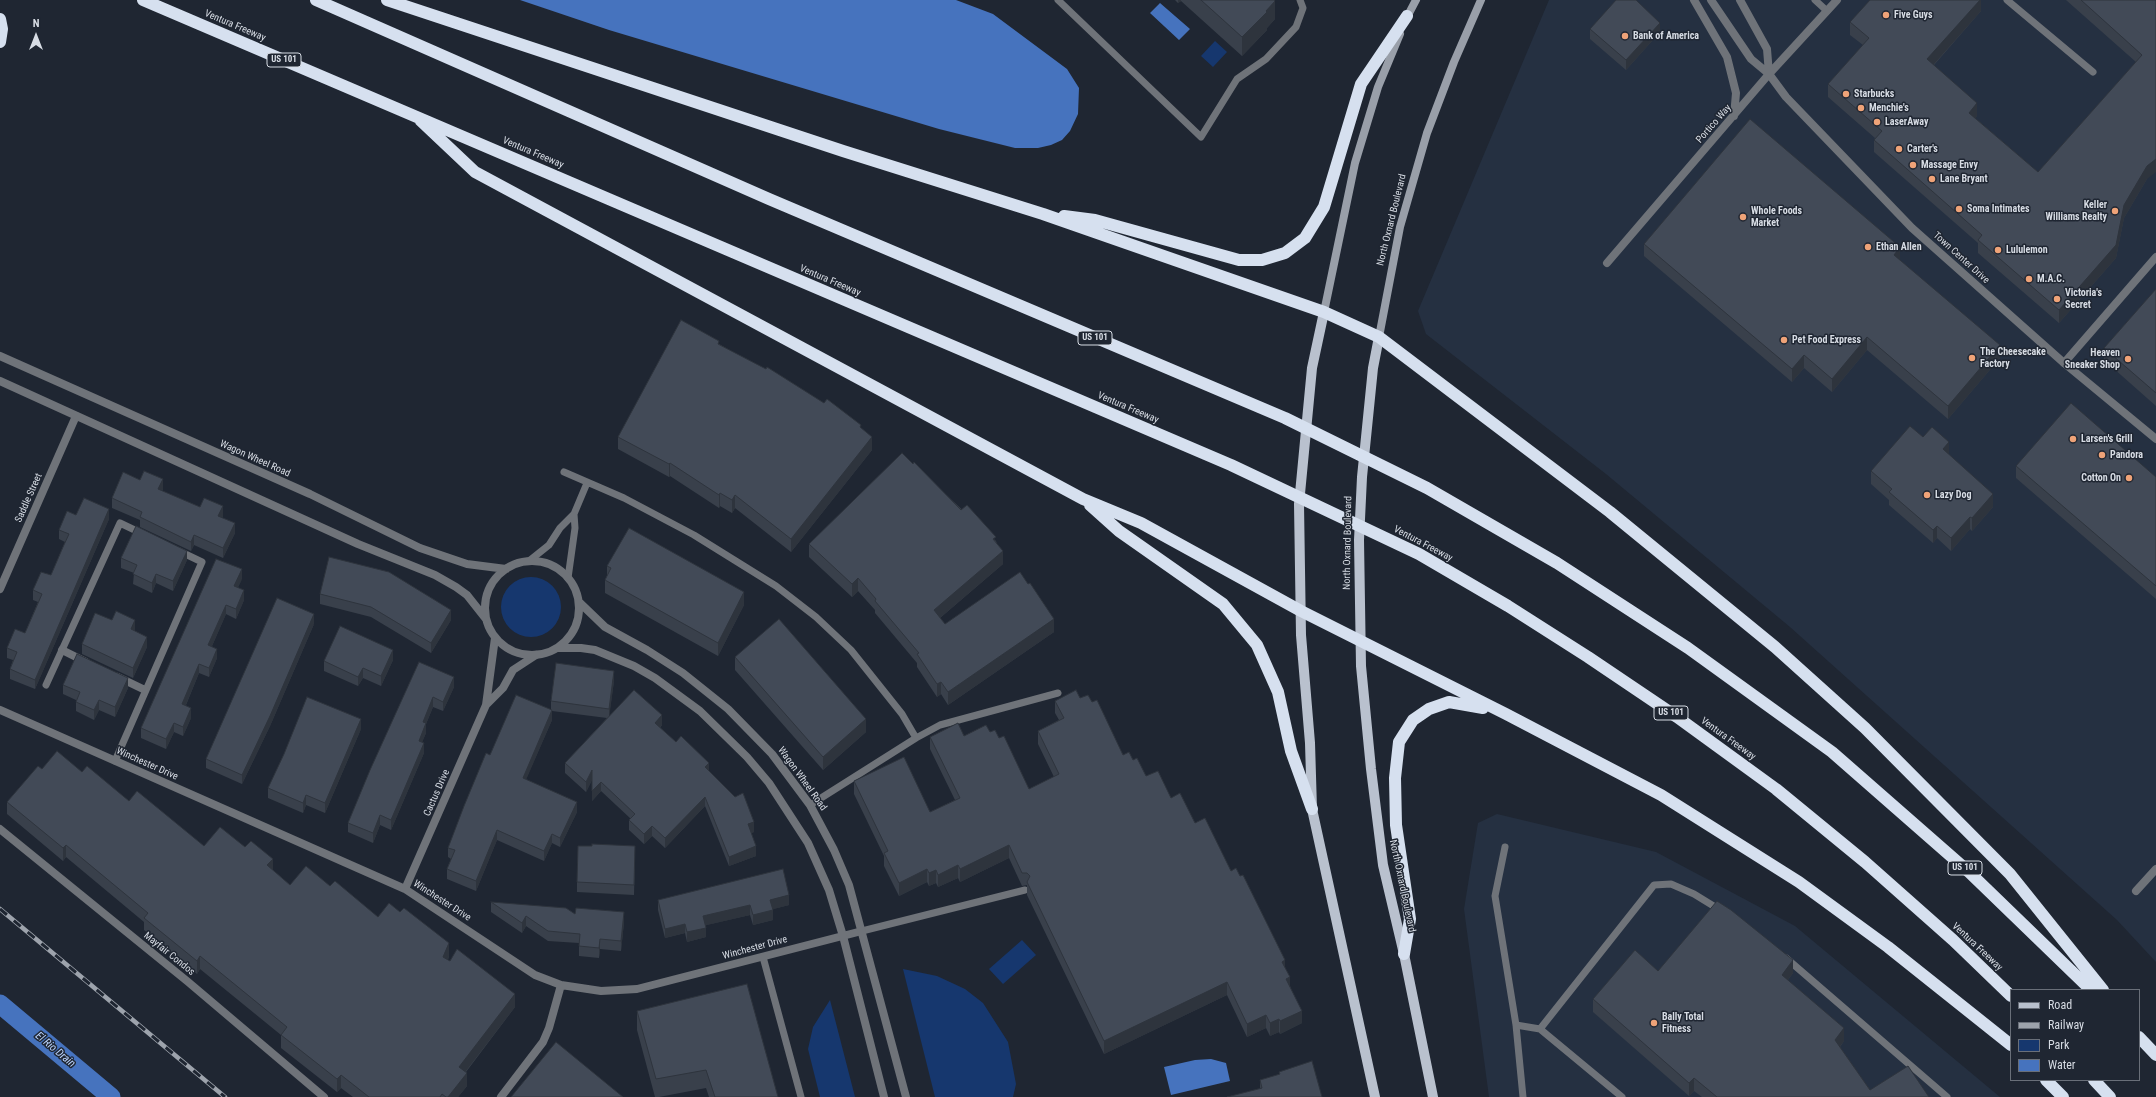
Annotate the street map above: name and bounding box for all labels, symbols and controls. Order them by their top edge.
street label: Ventura Freeway [203,8,267,44]
place label: Five Guys [1894,9,1933,21]
marker: Five Guys [1881,10,1891,20]
north arrow [16,16,56,56]
text: N [33,17,39,30]
place label: Bank of America [1633,30,1699,42]
marker: Bank of America [1620,31,1630,41]
road number: US 101 [267,53,301,67]
place label: Starbucks [1854,88,1894,100]
marker: Starbucks [1841,89,1851,99]
street label: Portico Way [1694,102,1734,146]
place label: Menchie's [1869,102,1909,114]
marker: Menchie's [1856,103,1866,113]
place label: LaserAway [1885,116,1928,128]
marker: LaserAway [1872,117,1882,127]
street label: Ventura Freeway [501,135,565,171]
place label: Carter's [1907,143,1938,155]
marker: Carter's [1894,144,1904,154]
place label: Massage Envy [1921,159,1978,171]
marker: Massage Envy [1908,160,1918,170]
street label: North Oxnard Boulevard [1375,173,1409,267]
place label: Lane Bryant [1940,173,1988,185]
marker: Lane Bryant [1927,174,1937,184]
place label: Keller Williams Realty [2045,199,2107,222]
place label: Soma Intimates [1967,203,2030,215]
marker: Soma Intimates [1954,204,1964,214]
place label: Whole Foods Market [1751,205,1802,228]
marker: Keller Williams Realty [2110,206,2120,216]
marker: Whole Foods Market [1738,212,1748,222]
street label: Town Center Drive [1930,230,1992,286]
place label: Ethan Allen [1876,241,1922,253]
marker: Ethan Allen [1863,242,1873,252]
place label: Lululemon [2006,244,2048,256]
marker: Lululemon [1993,245,2003,255]
street label: Ventura Freeway [798,263,862,299]
place label: M.A.C. [2037,273,2065,285]
marker: M.A.C. [2024,274,2034,284]
place label: Victoria's Secret [2065,287,2102,310]
marker: Victoria's Secret [2052,294,2062,304]
road number: US 101 [1078,331,1112,345]
place label: Pet Food Express [1792,334,1861,346]
marker: Pet Food Express [1779,335,1789,345]
place label: The Cheesecake Factory [1980,346,2046,370]
place label: Heaven Sneaker Shop [2065,347,2120,370]
marker: The Cheesecake Factory [1967,353,1977,363]
marker: Heaven Sneaker Shop [2123,354,2133,364]
street label: Ventura Freeway [1096,390,1160,426]
place label: Larsen's Grill [2081,433,2132,445]
marker: Larsen's Grill [2068,434,2078,444]
street label: Wagon Wheel Road [218,438,292,480]
place label: Pandora [2110,449,2143,461]
marker: Pandora [2097,450,2107,460]
street label: Saddle Street [13,472,45,524]
place label: Cotton On [2081,472,2121,484]
marker: Cotton On [2124,473,2134,483]
place label: Lazy Dog [1935,489,1971,501]
marker: Lazy Dog [1922,490,1932,500]
street label: North Oxnard Boulevard [1341,496,1355,590]
street label: Ventura Freeway [1391,523,1455,565]
road number: US 101 [1654,706,1688,720]
street label: Ventura Freeway [1698,715,1758,763]
street label: Winchester Drive [114,745,180,783]
street label: Wagon Wheel Road [775,745,829,813]
street label: Cactus Drive [421,768,453,818]
street label: North Oxnard Boulevard [1386,839,1418,933]
road number: US 101 [1948,861,1982,875]
street label: Winchester Drive [411,878,473,924]
street label: Ventura Freeway [1949,920,2005,974]
street label: Mayfair Condos [141,930,197,978]
street label: Winchester Drive [721,934,789,962]
legend [2010,989,2140,1081]
text: Road [2048,998,2072,1012]
place label: Bally Total Fitness [1662,1011,1704,1034]
marker: Bally Total Fitness [1649,1018,1659,1028]
text: Railway [2048,1018,2084,1032]
water label: El Rio Drain [32,1029,78,1071]
text: Park [2048,1038,2069,1052]
text: Water [2048,1058,2076,1072]

